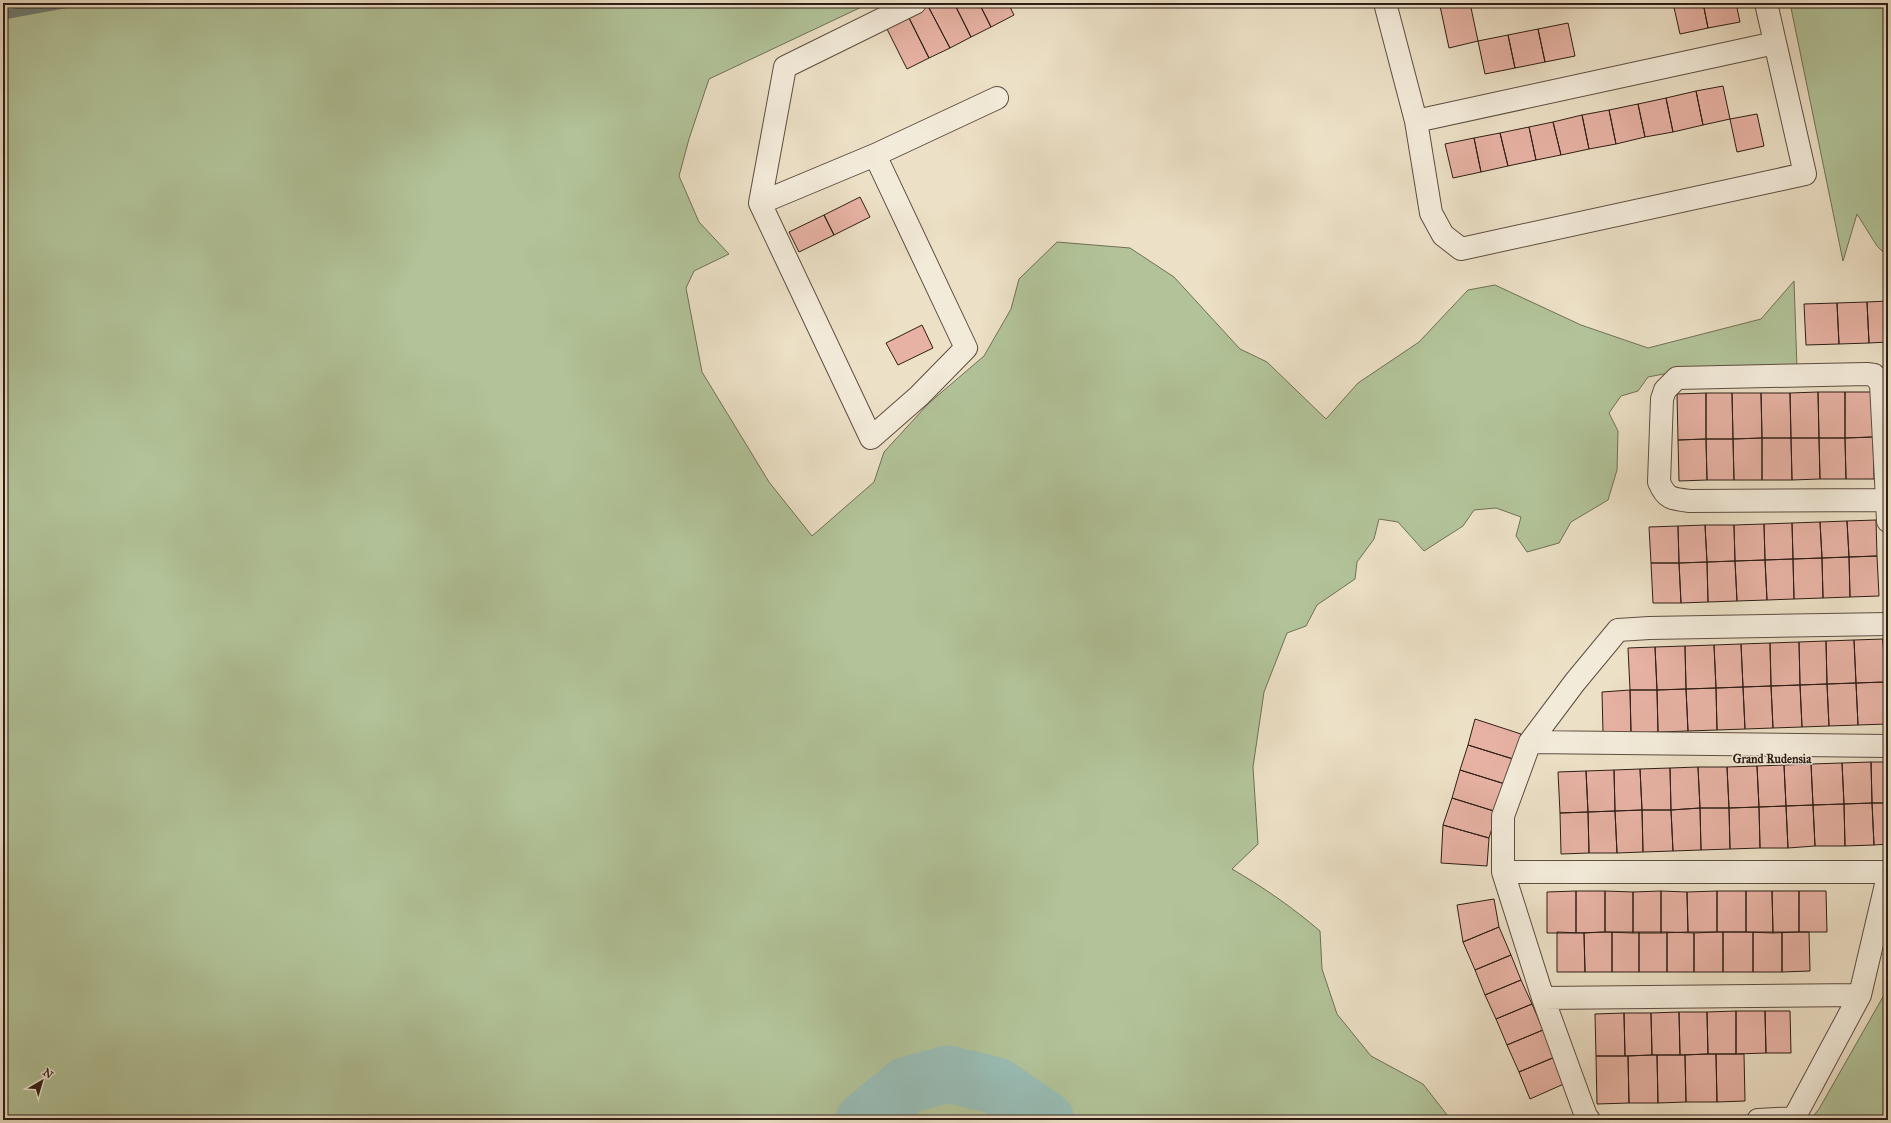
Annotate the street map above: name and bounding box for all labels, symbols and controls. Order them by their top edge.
district label: Grand Rudensia [1733,752,1812,766]
north arrow [22,1061,62,1101]
text: N [40,1066,56,1082]

